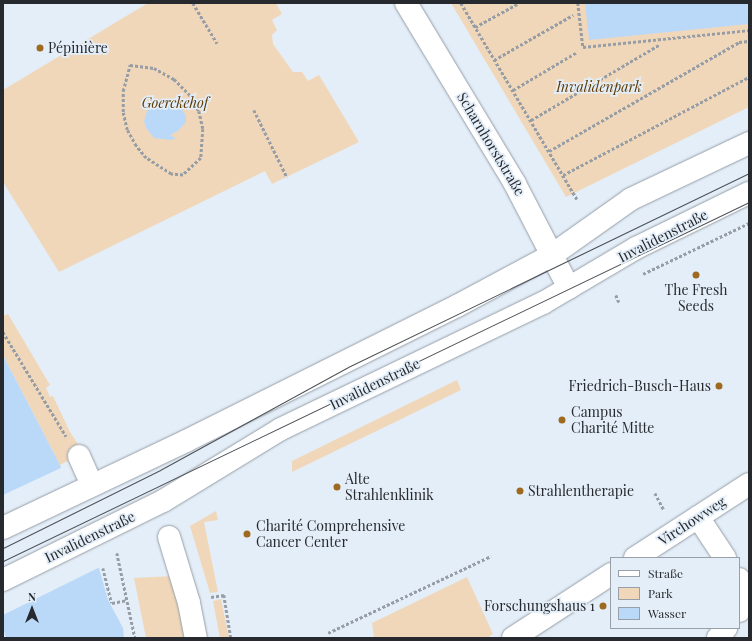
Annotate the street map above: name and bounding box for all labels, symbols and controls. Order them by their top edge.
place label: Pépinière [48,40,108,56]
marker: Pépinière [35,43,45,53]
park label: Invalidenpark [556,79,642,95]
street label: Scharnhorststraße [454,89,528,199]
park label: Goerckehof [142,95,208,111]
street label: Invalidenstraße [615,206,711,266]
marker: The Fresh Seeds [691,270,701,280]
place label: The Fresh Seeds [665,282,727,314]
street label: Invalidenstraße [327,355,423,413]
place label: Friedrich-Busch-Haus [568,378,711,394]
marker: Friedrich-Busch-Haus [714,381,724,391]
place label: Campus Charité Mitte [571,404,654,436]
marker: Campus Charité Mitte [556,414,568,426]
place label: Alte Strahlenklinik [345,471,434,504]
marker: Alte Strahlenklinik [332,482,342,492]
place label: Strahlentherapie [528,483,634,499]
marker: Strahlentherapie [515,486,525,496]
street label: Virchowweg [655,493,729,549]
street label: Invalidenstraße [42,508,138,566]
place label: Charité Comprehensive Cancer Center [256,518,405,550]
marker: Charité Comprehensive Cancer Center [241,528,253,540]
legend [610,557,740,629]
text: Straße [648,565,683,581]
text: Park [648,585,673,601]
north arrow [12,589,52,629]
text: N [28,589,36,604]
place label: Forschungshaus 1 [484,598,595,614]
marker: Forschungshaus 1 [598,601,608,611]
text: Wasser [648,605,686,621]

